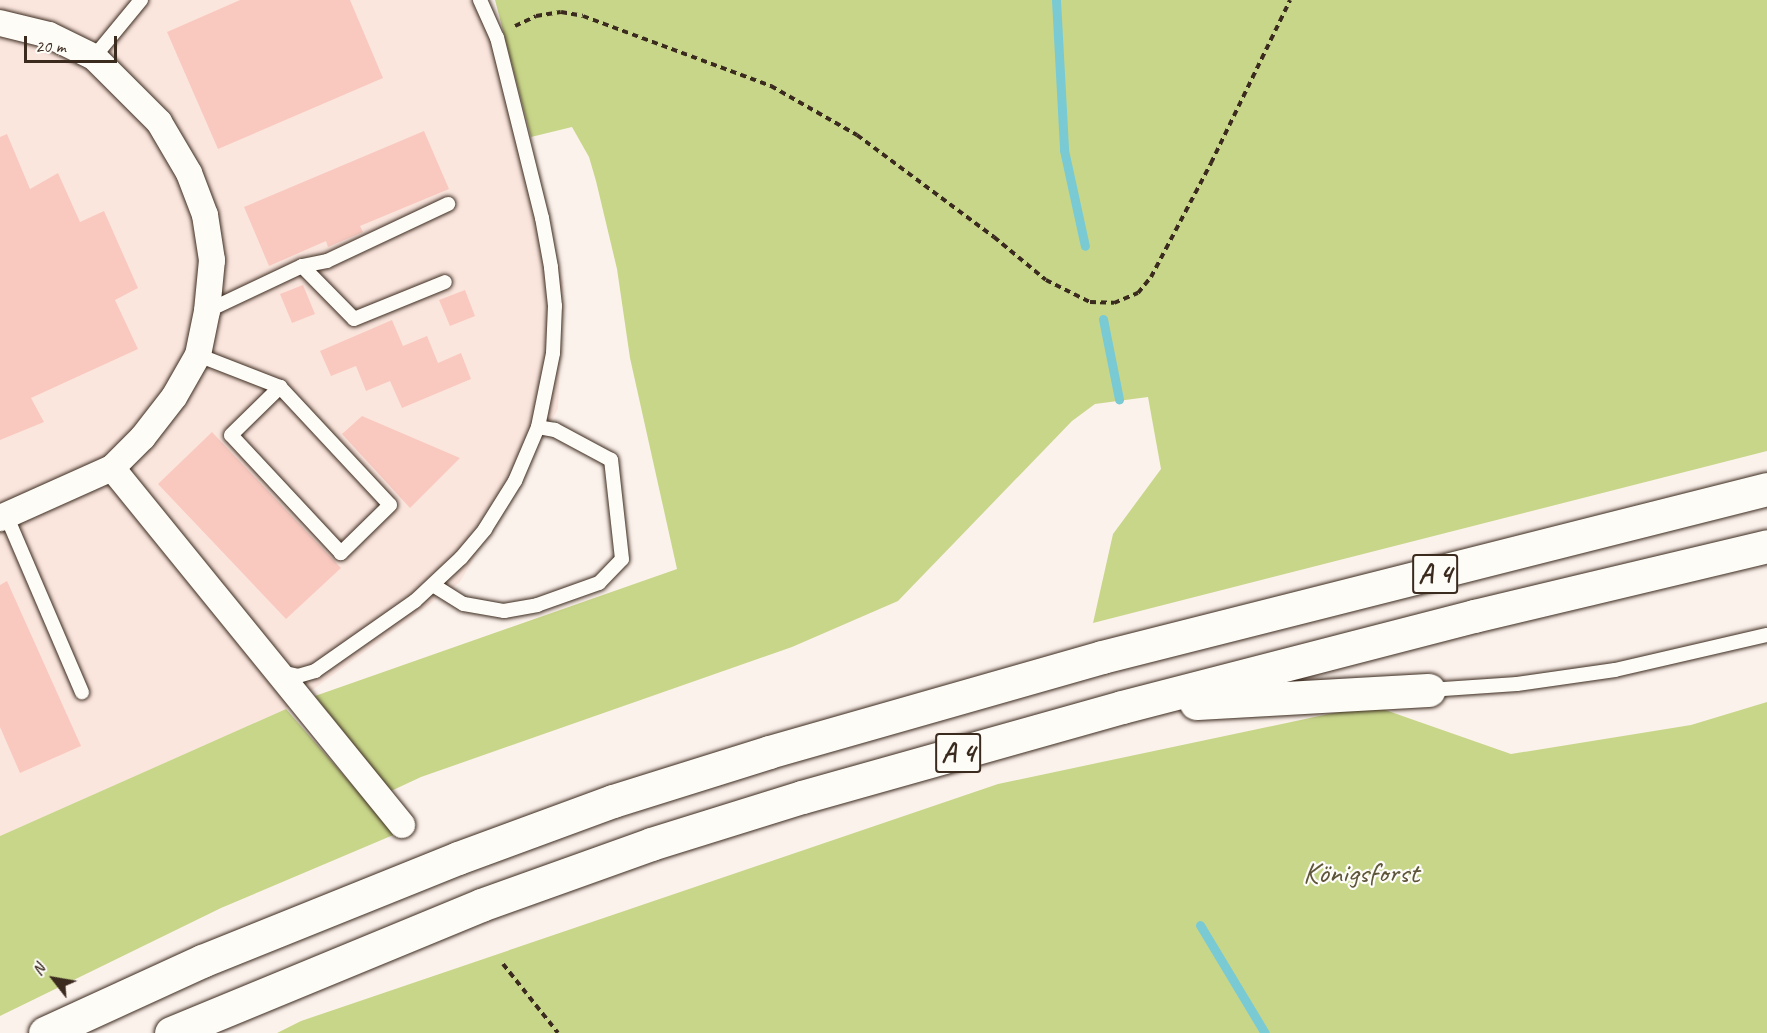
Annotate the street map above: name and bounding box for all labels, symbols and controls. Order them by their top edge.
scale bar [27,24,120,62]
text: 20 m [35,35,66,57]
road number: A 4 [1411,549,1459,599]
road number: A 4 [934,728,982,778]
park label: Königsforst [1303,854,1419,890]
north arrow [24,949,84,1009]
text: N [27,960,50,979]

